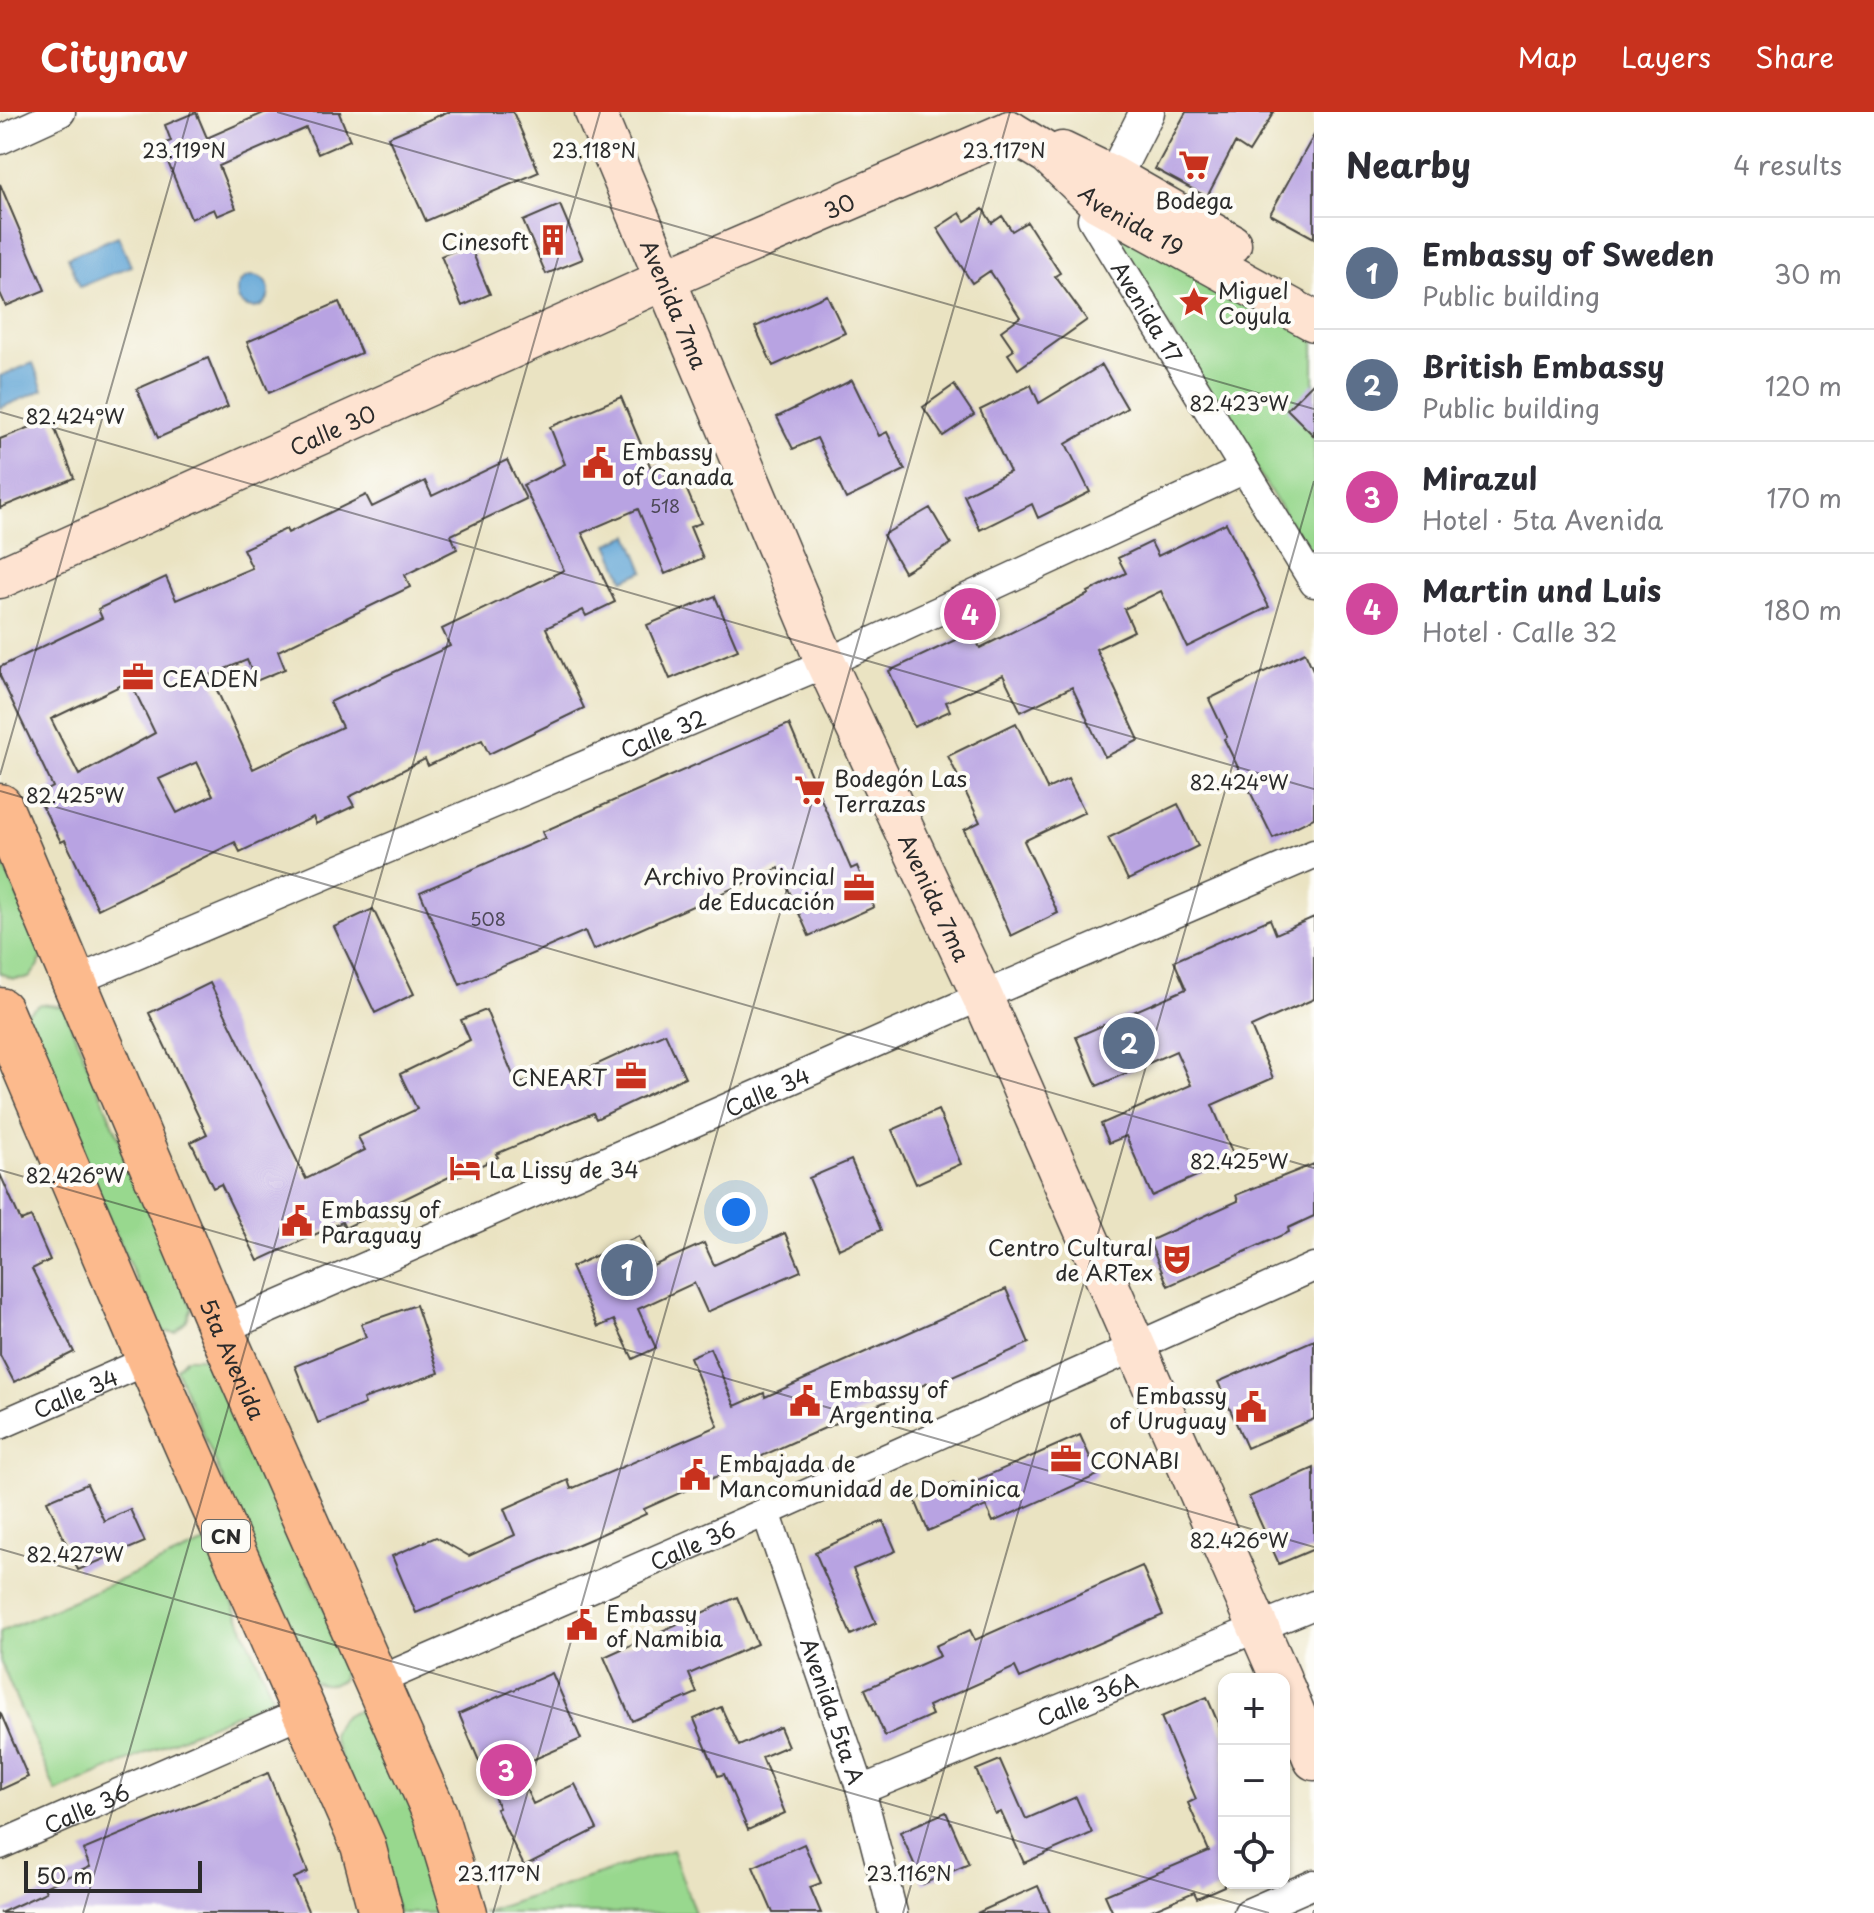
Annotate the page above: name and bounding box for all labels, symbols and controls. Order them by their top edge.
text: Citynav [40,28,188,85]
text: Map [1517,35,1577,78]
text: Layers [1621,35,1711,78]
text: Share [1755,35,1834,78]
text: 23.119°N [142,135,226,165]
text: 23.118°N [552,135,636,165]
text: 23.117°N [962,135,1046,165]
text: Nearby [1346,138,1471,190]
text: 4 results [1733,145,1842,184]
supermarket icon: Bodega [1177,148,1211,182]
street label: Avenida 19 [1072,176,1190,263]
place label: Bodega [1155,183,1233,216]
street label: 30 [818,184,859,226]
building icon: Cinesoft [536,223,570,257]
place label: Cinesoft [441,224,529,257]
text: Embassy of Sweden [1422,231,1714,276]
street label: Avenida 7ma [634,234,717,374]
street label: Avenida 17 [1104,254,1192,369]
text: 1 [1366,254,1378,293]
text: 30 m [1774,254,1842,293]
place label: Miguel Coyula [1218,273,1291,331]
text: Public building [1422,276,1600,315]
place icon: Miguel Coyula [1177,285,1211,319]
text: British Embassy [1422,343,1664,388]
text: 2 [1363,366,1381,405]
text: 120 m [1765,366,1842,405]
text: 82.423°W [1189,388,1289,418]
text: Public building [1422,388,1600,427]
street label: Calle 30 [284,395,380,463]
text: 82.424°W [26,401,125,431]
place label: Embassy of Canada [622,434,734,492]
public building icon: Embassy of Canada [581,446,615,480]
text: Mirazul [1422,455,1537,500]
text: 3 [1363,478,1381,517]
text: 170 m [1767,478,1842,517]
house number: 518 [650,492,680,519]
text: Hotel · 5ta Avenida [1422,500,1663,539]
text: Martin und Luis [1422,567,1661,612]
pin: 4 [944,584,996,644]
text: 4 [1363,590,1381,629]
text: 180 m [1764,590,1842,629]
text: Hotel · Calle 32 [1422,612,1617,651]
office icon: CEADEN [121,660,155,694]
place label: CEADEN [162,661,259,694]
street label: Calle 32 [615,699,710,765]
place label: Bodegón Las Terrazas [834,761,967,819]
text: 82.424°W [1190,767,1289,797]
supermarket icon: Bodegón Las Terrazas [793,773,827,807]
text: 82.425°W [26,780,125,810]
street label: Avenida 7ma [892,828,980,967]
place label: Archivo Provincial de Educación [644,859,835,917]
office icon: Archivo Provincial de Educación [842,871,876,905]
house number: 508 [470,905,506,932]
pin: 2 [1103,1013,1155,1073]
street label: Calle 34 [719,1057,814,1124]
office icon: CNEART [614,1059,648,1093]
place label: CNEART [512,1060,607,1093]
text: 82.425°W [1190,1146,1289,1176]
hotel icon: La Lissy de 34 [448,1151,482,1185]
place label: La Lissy de 34 [489,1152,639,1185]
text: 82.426°W [25,1160,125,1190]
place label: Embassy of Paraguay [321,1192,442,1250]
your location [716,1192,756,1232]
public building icon: Embassy of Paraguay [280,1204,314,1238]
place label: Centro Cultural de ARTex [988,1230,1153,1288]
pin: 1 [601,1240,653,1300]
theatre icon: Centro Cultural de ARTex [1160,1242,1194,1276]
street label: 5ta Avenida [193,1293,275,1424]
street label: Calle 34 [27,1359,123,1425]
place label: Embassy of Argentina [829,1372,950,1430]
place label: Embassy of Uruguay [1109,1378,1227,1436]
public building icon: Embassy of Argentina [788,1384,822,1418]
public building icon: Embassy of Uruguay [1234,1390,1268,1424]
office icon: CONABI [1049,1442,1083,1476]
place label: CONABI [1090,1443,1180,1476]
place label: Embajada de Mancomunidad de Dominica [719,1446,1020,1504]
public building icon: Embajada de Mancomunidad de Dominica [678,1458,712,1492]
street label: Calle 36 [644,1511,740,1577]
road number: CN [202,1520,250,1552]
text: 82.426°W [1189,1525,1289,1555]
text: 82.427°W [26,1539,124,1569]
place label: Embassy of Namibia [606,1596,724,1654]
public building icon: Embassy of Namibia [565,1608,599,1642]
street label: Avenida 5ta A [794,1633,874,1789]
street label: Calle 36A [1031,1662,1142,1733]
map controls [1218,1673,1290,1889]
button: + [1218,1673,1290,1745]
pin: 3 [480,1740,532,1800]
button: − [1218,1745,1290,1817]
street label: Calle 36 [38,1774,134,1841]
button: locate [1218,1817,1290,1889]
scale bar [24,1857,202,1893]
text: 50 m [36,1858,93,1891]
text: 23.117°N [457,1858,541,1888]
text: 23.116°N [866,1858,952,1888]

